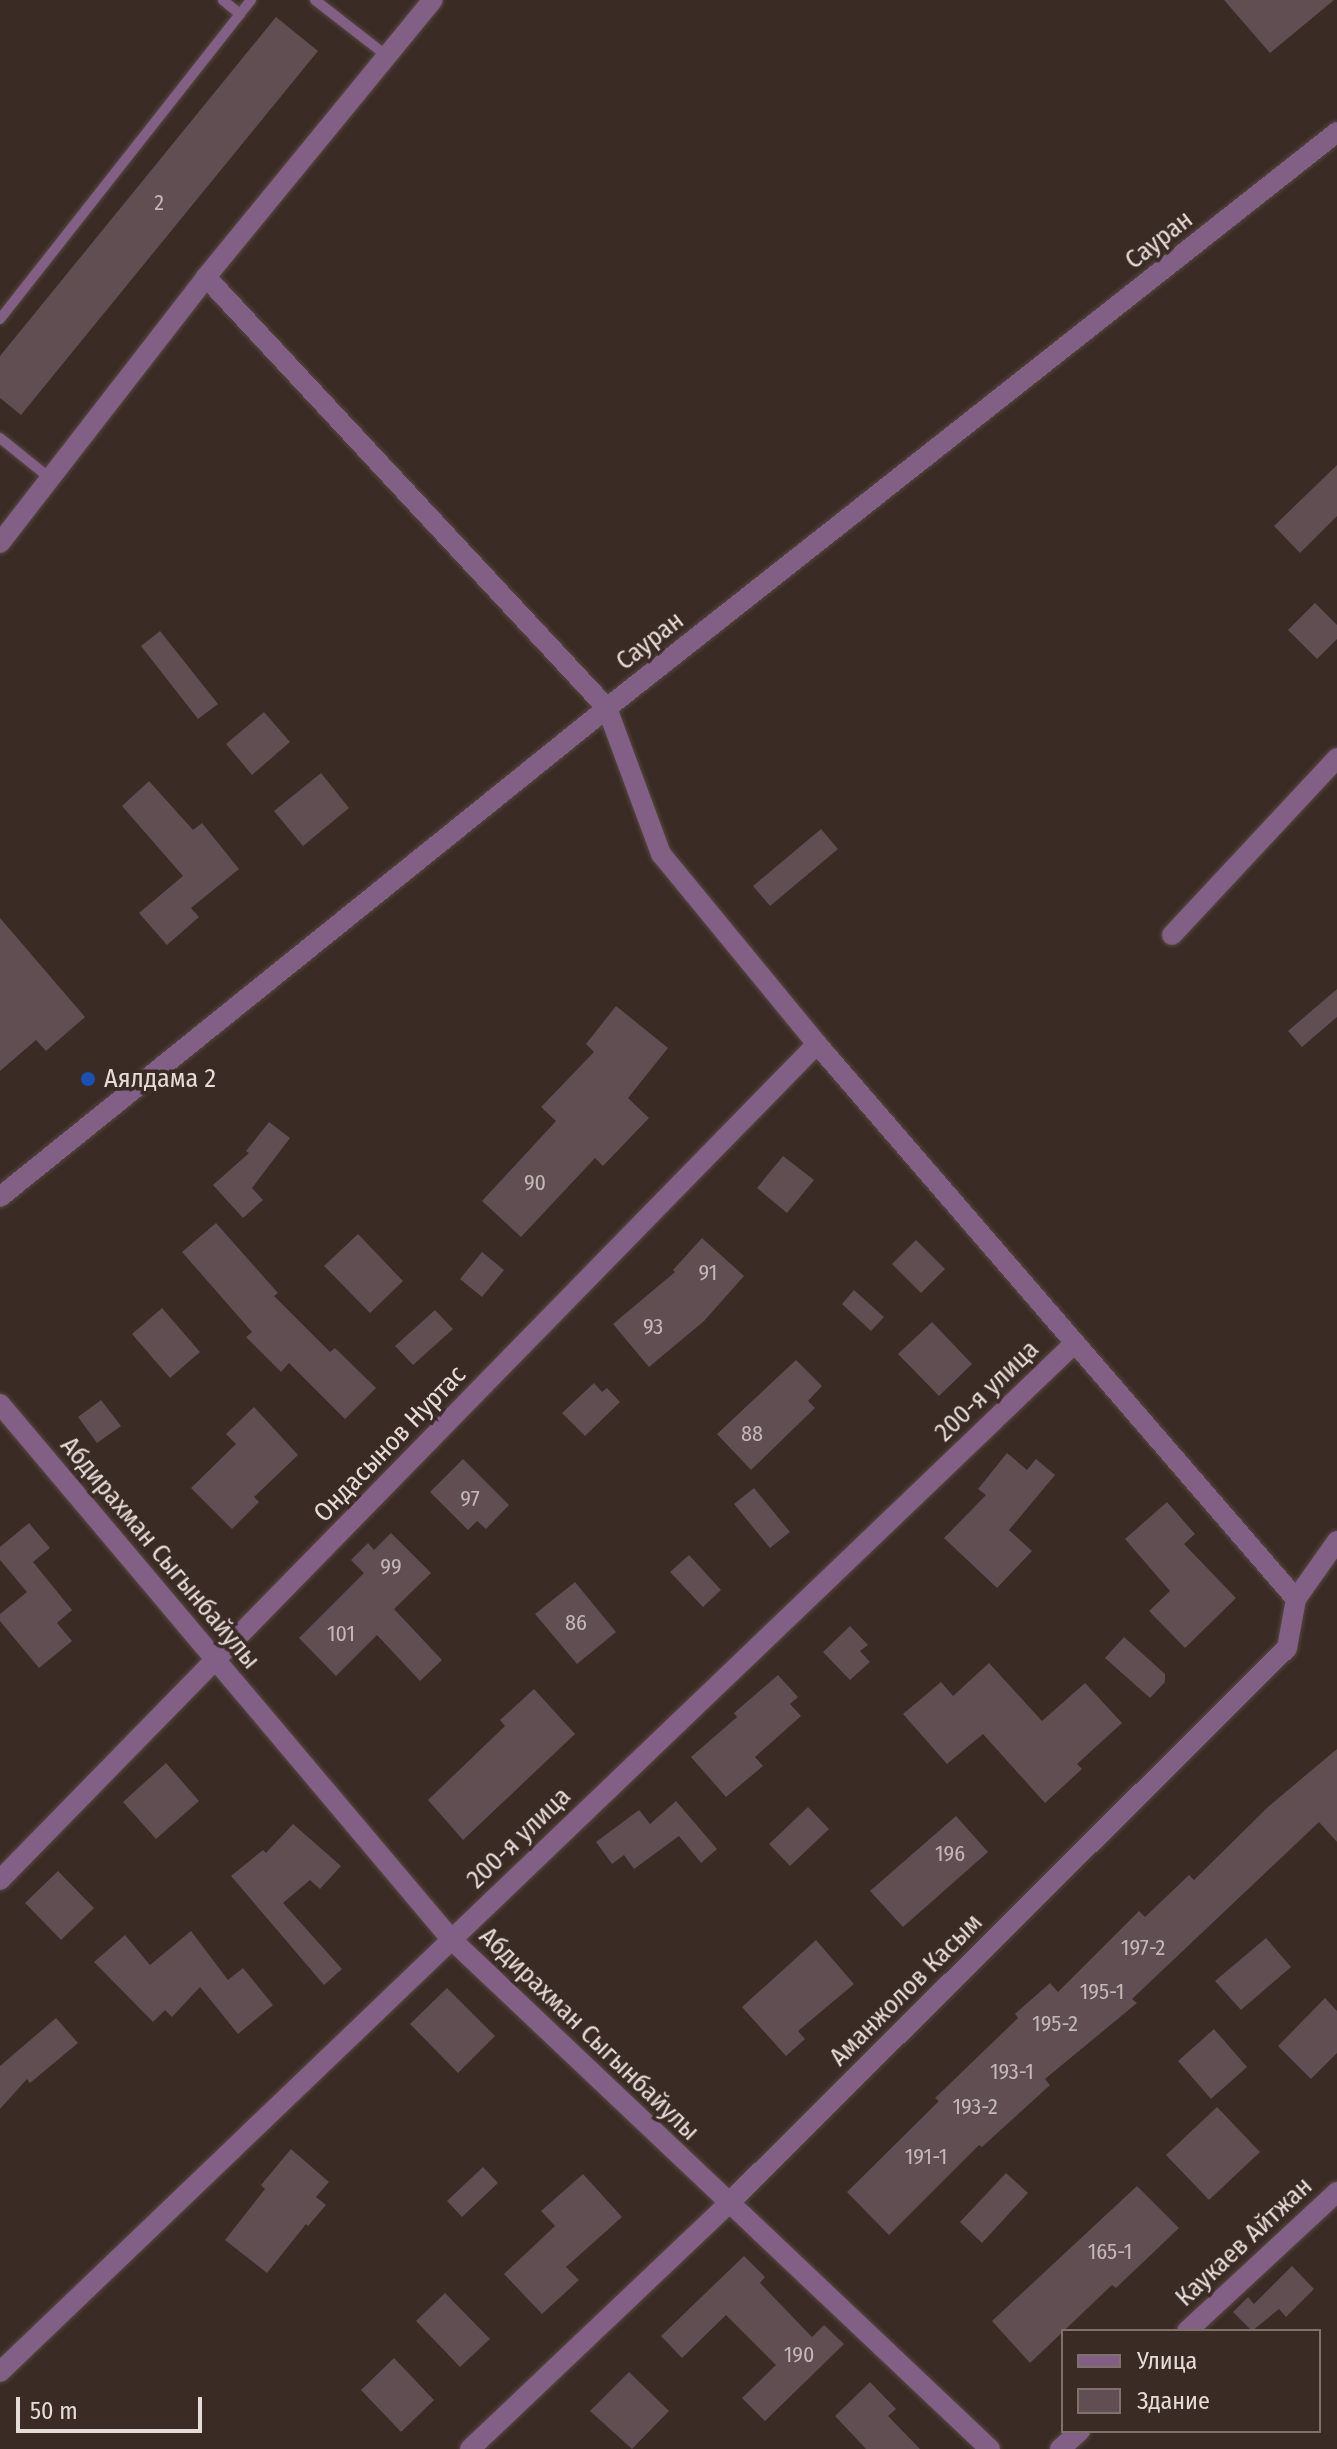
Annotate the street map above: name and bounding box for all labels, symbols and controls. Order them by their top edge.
house number: 2 [154,190,164,216]
street label: Сауран [1119,204,1199,276]
street label: Сауран [610,605,690,677]
place label: Аялдама 2 [104,1063,216,1095]
marker: Аялдама 2 [79,1070,97,1088]
house number: 90 [524,1170,546,1196]
house number: 91 [699,1260,717,1286]
house number: 93 [643,1314,663,1340]
street label: 200-я улица [929,1334,1045,1448]
street label: Ондасынов Нуртас [307,1359,473,1529]
house number: 88 [741,1421,763,1447]
street label: Абдирахман Сыгынбайулы [54,1431,266,1675]
house number: 97 [460,1486,480,1512]
house number: 99 [380,1554,402,1580]
house number: 86 [565,1610,587,1636]
house number: 101 [327,1621,355,1647]
street label: 200-я улица [461,1781,577,1895]
house number: 196 [935,1841,965,1867]
street label: Аманжолов Касым [823,1907,989,2073]
street label: Абдирахман Сыгынбайулы [473,1921,705,2147]
house number: 197-2 [1121,1935,1165,1961]
house number: 195-1 [1080,1979,1124,2005]
house number: 195-2 [1032,2011,1078,2037]
house number: 193-1 [990,2059,1034,2085]
house number: 193-2 [952,2094,998,2120]
house number: 191-1 [905,2144,947,2170]
street label: Каукаев Айтжан [1169,2171,1319,2313]
house number: 165-1 [1088,2239,1132,2265]
legend [1061,2329,1321,2433]
house number: 190 [784,2342,814,2368]
text: Улица [1137,2347,1197,2375]
scale bar [20,2381,206,2431]
text: Здание [1137,2387,1210,2415]
text: 50 m [30,2397,78,2425]

